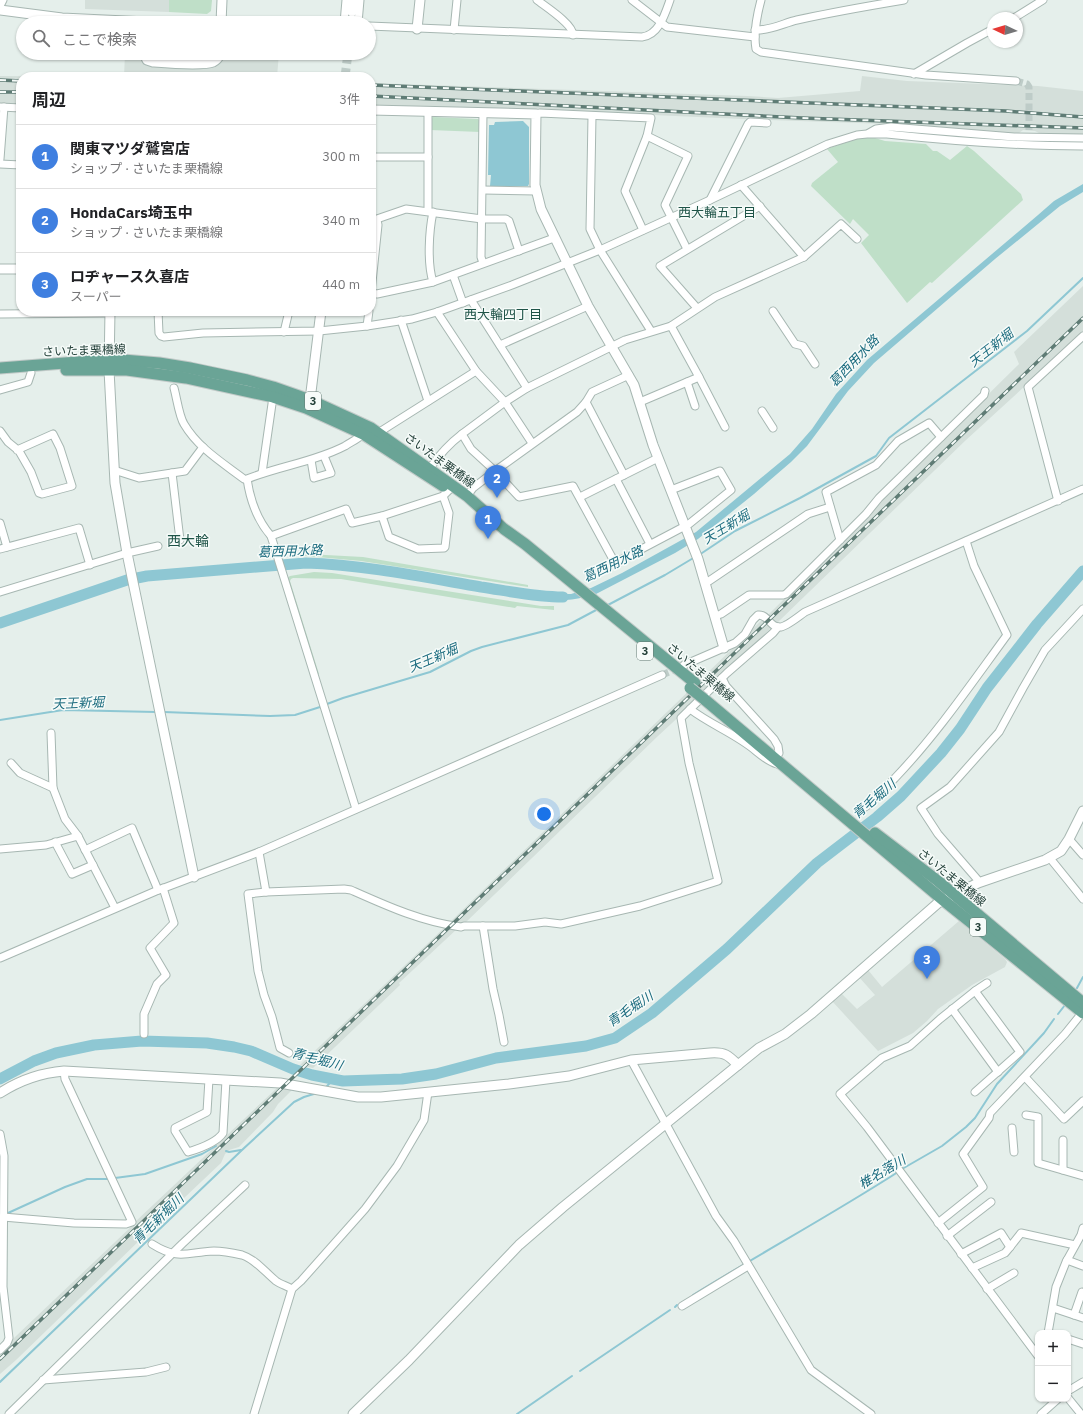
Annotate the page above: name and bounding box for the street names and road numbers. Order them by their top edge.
street label: さいたま栗橋線 [42,341,126,359]
road number: 3 [305,392,321,410]
street label: さいたま栗橋線 [402,429,478,491]
street label: さいたま栗橋線 [664,639,738,705]
road number: 3 [637,642,653,660]
street label: さいたま栗橋線 [915,845,989,909]
road number: 3 [970,918,986,936]

